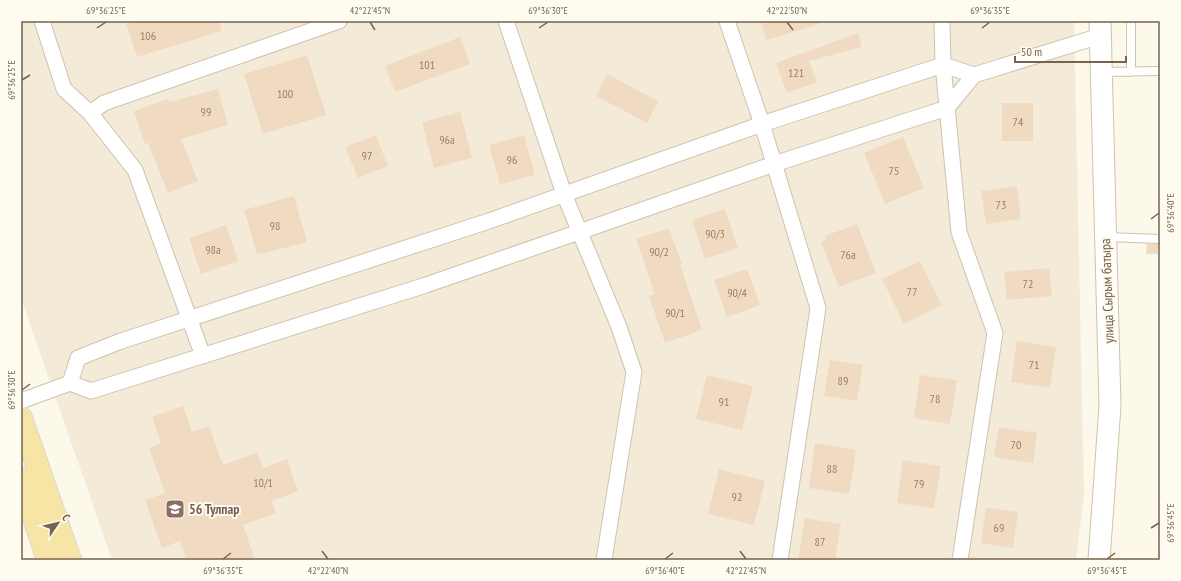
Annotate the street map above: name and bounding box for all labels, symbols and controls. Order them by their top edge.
text: 69°36'25"E [86,4,126,17]
text: 42°22'45"N [350,4,390,17]
text: 69°36'30"E [528,4,568,17]
text: 42°22'50"N [767,4,807,17]
text: 69°36'35"E [970,4,1010,17]
house number: 106 [140,28,156,43]
scale bar [1015,38,1126,64]
text: 50 m [1021,44,1042,59]
house number: 101 [419,57,435,72]
text: 69°36'25"E [5,60,18,100]
house number: 121 [788,65,804,80]
house number: 100 [277,86,293,101]
house number: 99 [201,104,211,119]
house number: 74 [1013,114,1024,129]
house number: 96а [439,132,455,147]
house number: 97 [362,148,372,163]
house number: 96 [507,152,517,167]
house number: 75 [889,163,899,178]
text: 69°36'40"E [1164,193,1177,233]
house number: 73 [996,197,1006,212]
house number: 98 [270,218,280,233]
house number: 90/3 [705,226,725,241]
street label: улица Сырым батыра [1096,238,1118,344]
house number: 98а [205,242,221,257]
house number: 90/2 [649,244,669,259]
house number: 76а [840,247,856,262]
house number: 72 [1023,276,1033,291]
house number: 77 [907,284,917,299]
house number: 90/4 [727,285,747,300]
house number: 90/1 [665,305,685,320]
house number: 71 [1029,357,1039,372]
text: 69°36'30"E [5,370,18,410]
house number: 89 [838,373,848,388]
house number: 78 [930,391,940,406]
house number: 91 [719,394,729,409]
house number: 70 [1011,437,1021,452]
house number: 88 [827,461,837,476]
house number: 10/1 [253,475,273,490]
house number: 79 [914,476,924,491]
house number: 92 [732,489,742,504]
school or university icon: 56 Тулпар [164,498,186,520]
place label: 56 Тулпар [189,500,240,518]
north arrow [38,503,78,543]
text: 69°36'45"E [1164,503,1177,543]
text: С [59,511,73,523]
house number: 69 [994,520,1004,535]
house number: 87 [815,534,825,549]
text: 69°36'35"E [203,564,243,577]
text: 42°22'40"N [308,564,348,577]
text: 69°36'40"E [645,564,685,577]
text: 42°22'45"N [726,564,766,577]
text: 69°36'45"E [1087,564,1127,577]

